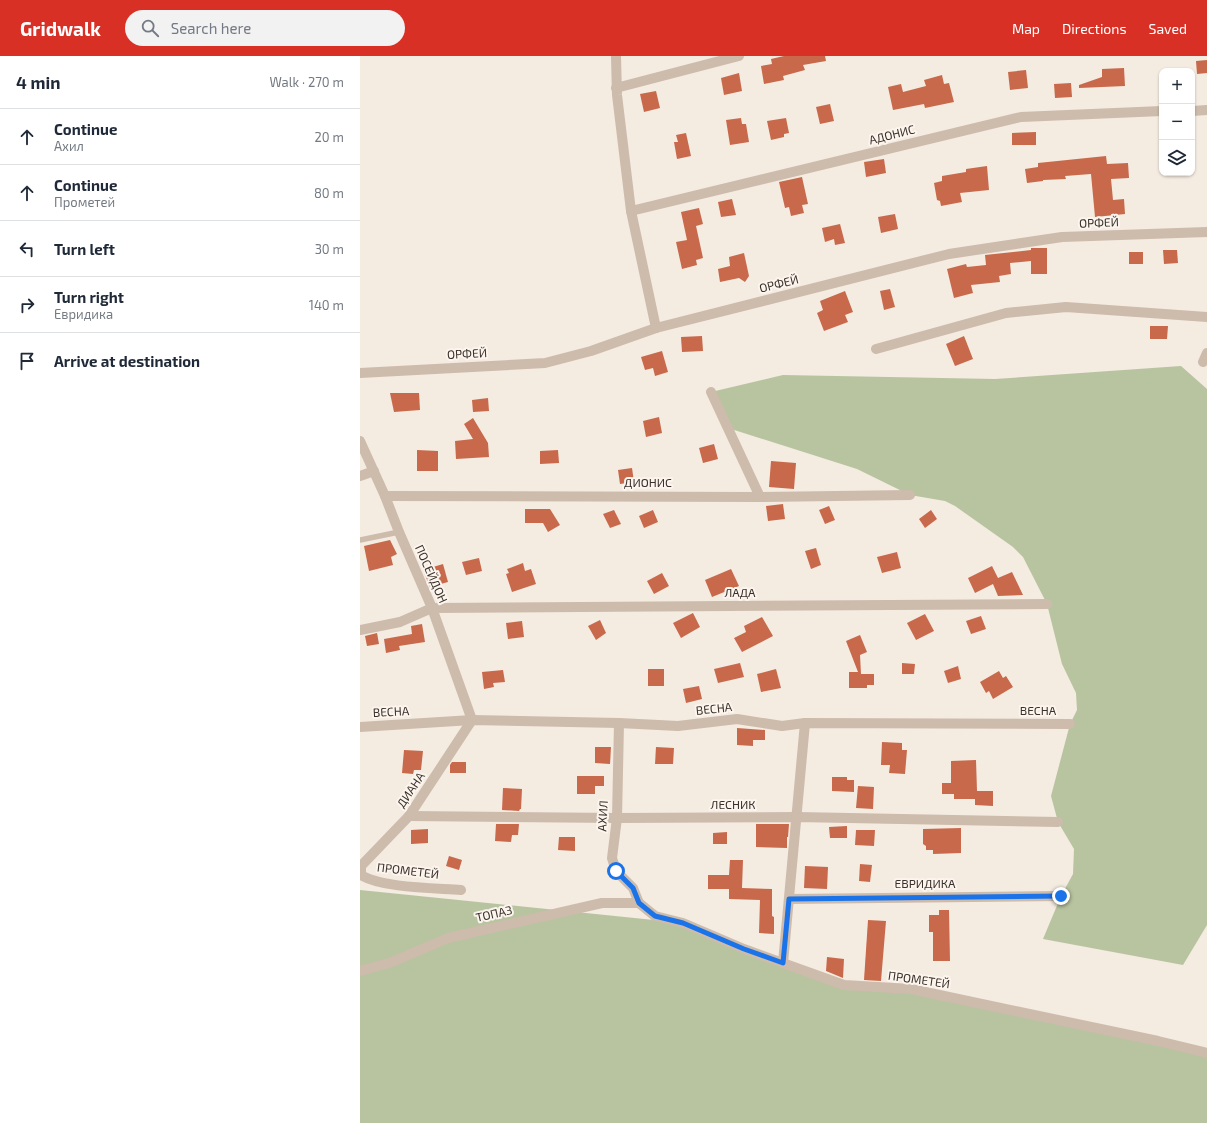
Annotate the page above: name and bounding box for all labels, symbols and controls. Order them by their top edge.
search box [125,10,405,46]
text: Gridwalk [20,17,101,40]
icon: search [139,17,161,39]
text: Search here [171,19,251,37]
text: Map [1012,20,1040,37]
text: Directions [1062,20,1127,37]
text: Saved [1149,20,1187,37]
map controls [1159,68,1195,176]
button: + [1159,68,1195,104]
text: 4 min [16,72,60,92]
text: Walk · 270 m [269,74,344,90]
button: − [1159,104,1195,140]
text: Continue [54,120,117,138]
street label: АДОНИС [867,122,916,146]
icon: ahead [16,126,38,148]
text: 20 m [315,129,344,145]
text: Ахил [54,138,84,154]
button: layers [1159,140,1195,176]
text: Continue [54,176,117,194]
icon: ahead [16,182,38,204]
text: 80 m [314,185,344,201]
text: Прометей [54,194,115,210]
street label: ОРФЕЙ [1079,214,1119,230]
icon: left [16,238,38,260]
text: Turn left [54,240,115,258]
text: 30 m [315,241,344,257]
street label: ОРФЕЙ [758,271,800,295]
text: Turn right [54,288,124,306]
icon: right [16,294,38,316]
text: 140 m [309,297,344,313]
text: Евридика [54,306,113,322]
street label: ОРФЕЙ [447,345,487,361]
icon: arrive [16,350,38,372]
text: Arrive at destination [54,352,200,370]
street label: ДИОНИС [624,475,672,489]
street label: ПОСЕЙДОН [413,542,451,605]
street label: ЛАДА [724,585,756,599]
street label: ВЕСНА [695,699,733,717]
street label: ВЕСНА [372,703,410,719]
street label: ВЕСНА [1020,703,1057,717]
street label: ДИАНА [393,769,427,810]
street label: ЛЕСНИК [711,797,755,811]
street label: АХИЛ [594,800,610,832]
street label: ПРОМЕТЕЙ [376,859,440,881]
route start [607,862,625,880]
street label: ЕВРИДИКА [895,876,956,890]
route end [1052,887,1070,905]
street label: ТОПАЗ [474,902,513,924]
street label: ПРОМЕТЕЙ [887,968,951,990]

